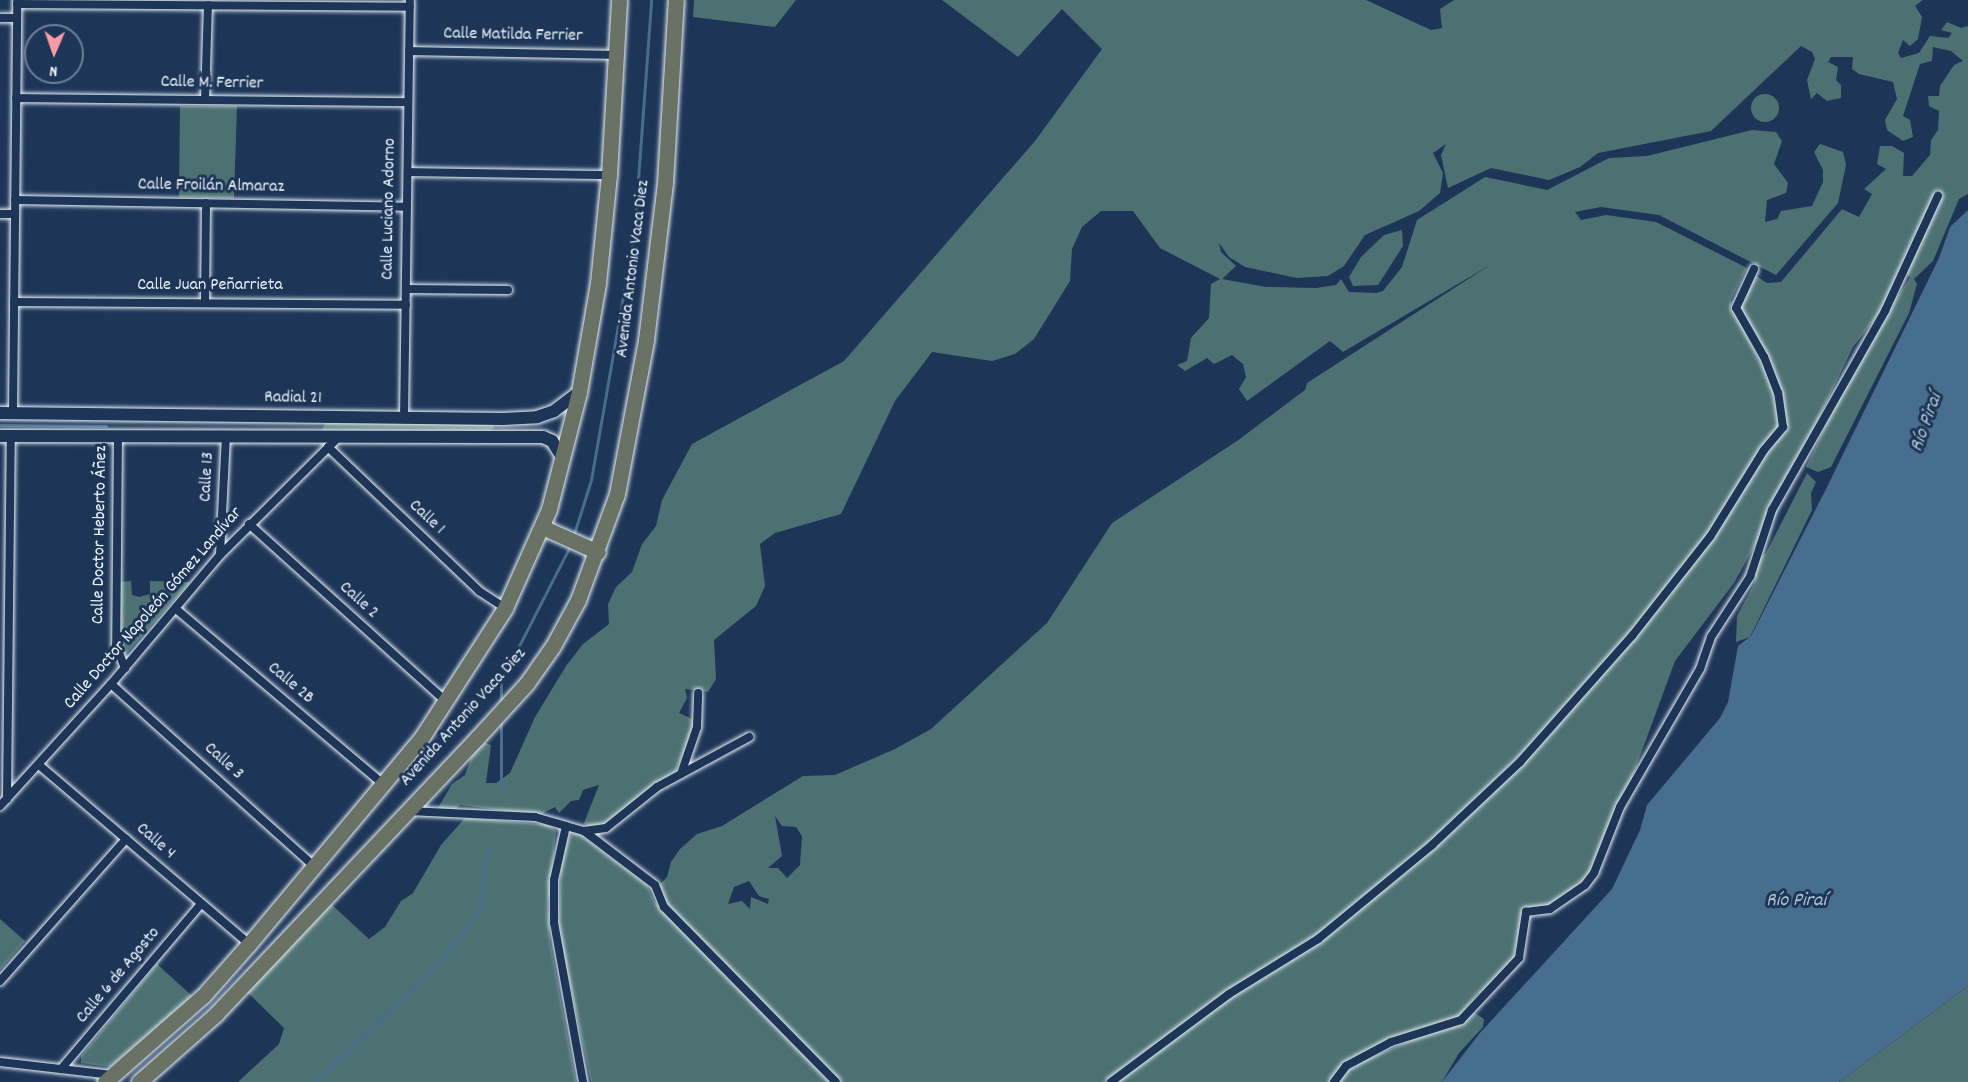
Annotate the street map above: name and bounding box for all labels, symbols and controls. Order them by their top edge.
north arrow [24,24,84,84]
street label: Calle Matilda Ferrier [443,24,583,48]
text: N [49,59,58,82]
street label: Calle M. Ferrier [160,72,264,96]
street label: Calle Luciano Adorno [378,138,402,280]
street label: Calle Froilán Almaraz [138,175,284,199]
street label: Avenida Antonio Vaca Diez [612,179,656,359]
street label: Calle Juan Peñarrieta [137,275,283,297]
street label: Radial 21 [264,388,322,410]
water label: Río Piraí [1905,391,1949,455]
street label: Calle Doctor Heberto Áñez [89,446,113,624]
street label: Calle 13 [196,452,220,502]
street label: Calle 1 [403,496,449,540]
street label: Calle Doctor Napoleón Gómez Landívar [60,503,248,715]
street label: Calle 2 [334,578,382,624]
street label: Avenida Antonio Vaca Diez [396,644,532,792]
street label: Calle 2B [262,658,318,710]
street label: Calle 3 [199,739,247,785]
street label: Calle 4 [131,819,179,865]
water label: Río Piraí [1766,889,1826,913]
street label: Calle 6 de Agosto [72,923,166,1029]

